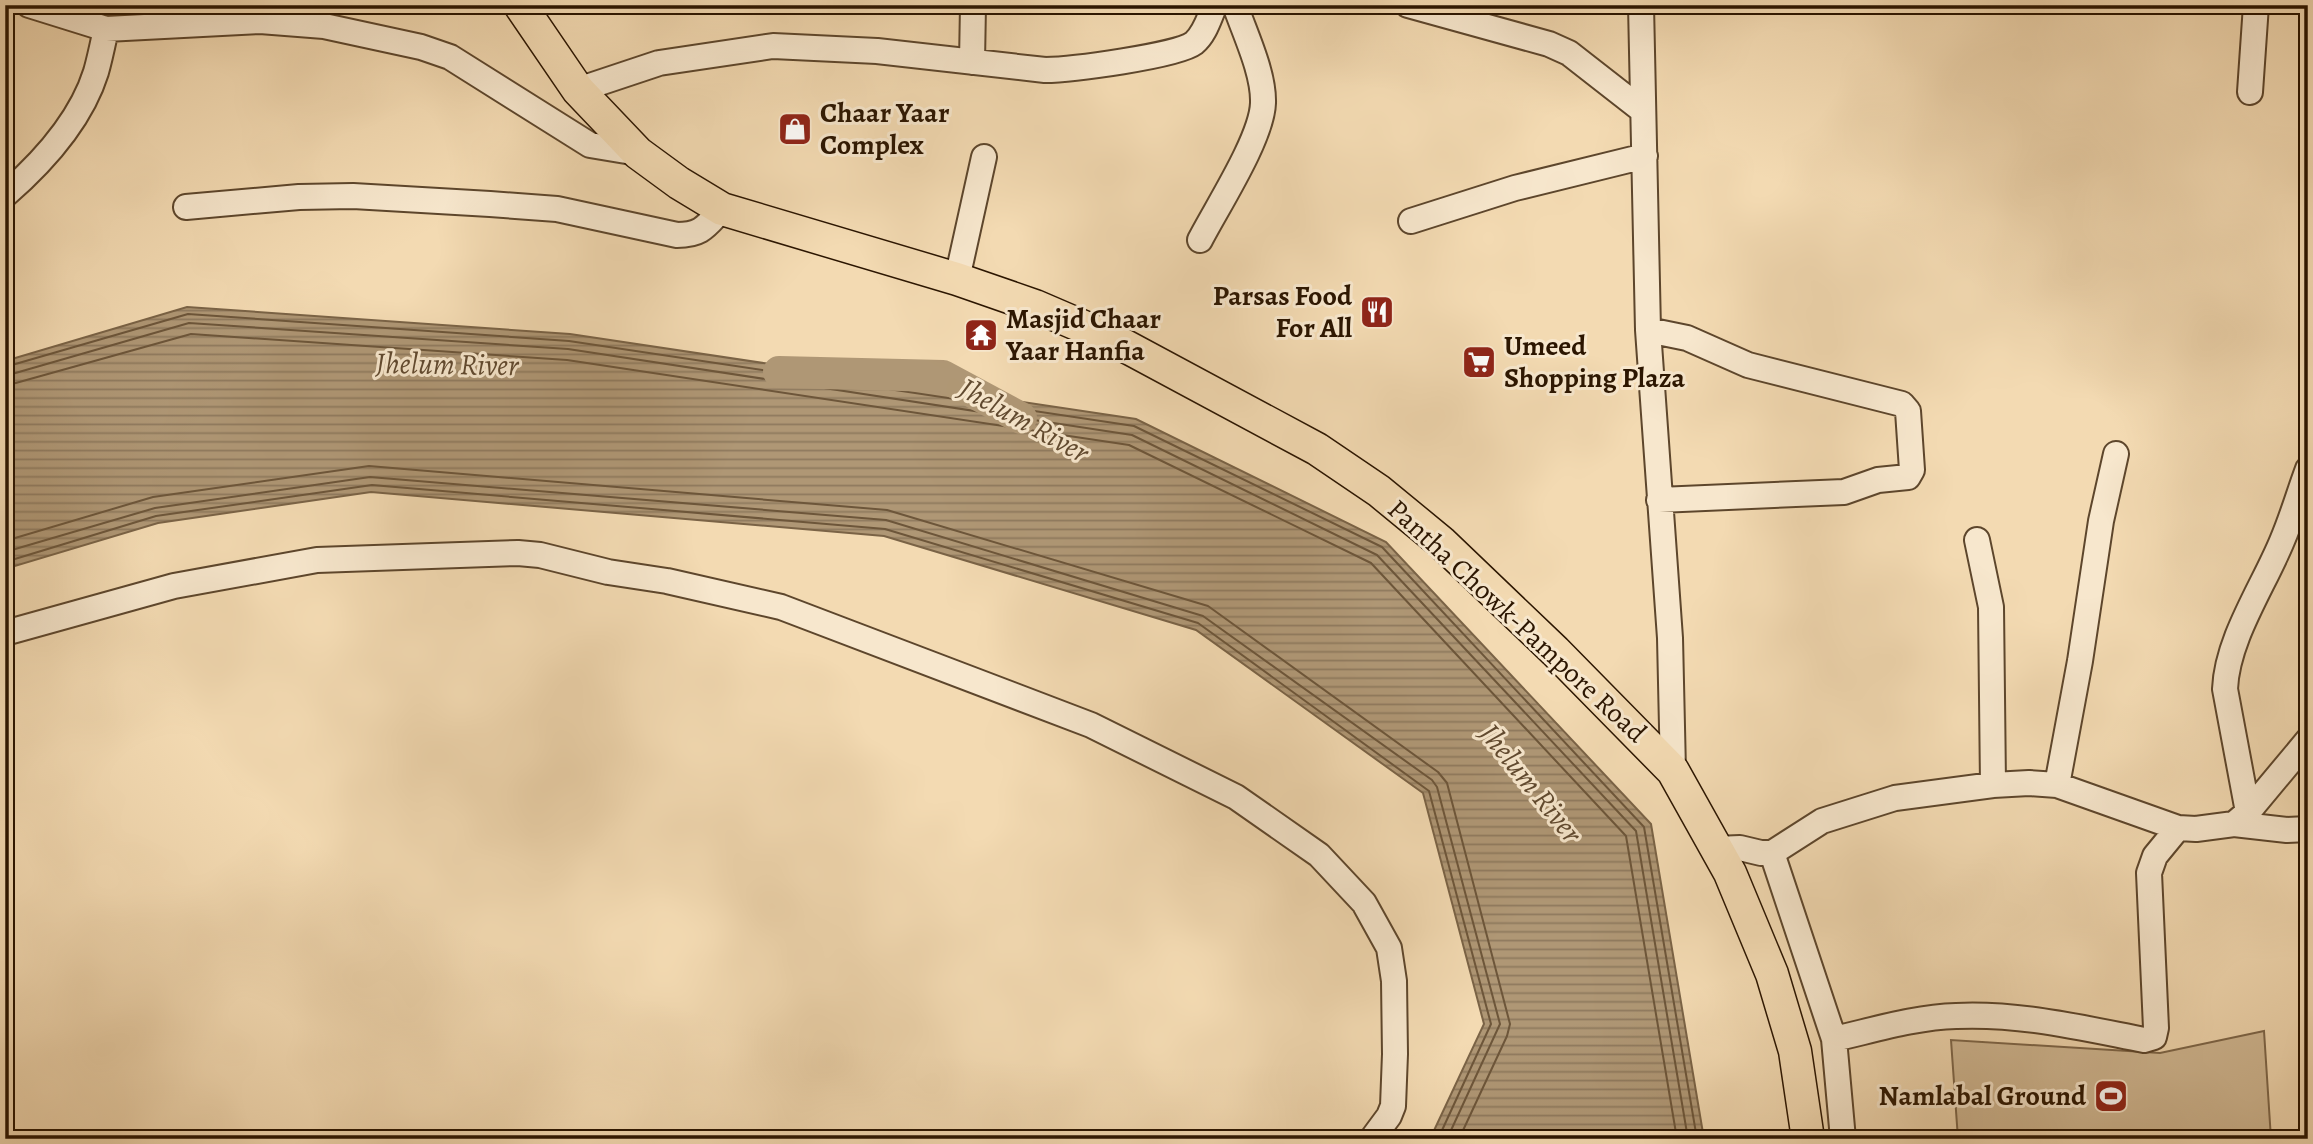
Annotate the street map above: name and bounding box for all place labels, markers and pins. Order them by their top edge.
place label: Chaar Yaar Complex [820,94,950,164]
shop icon: Chaar Yaar Complex [776,110,814,148]
place label: Parsas Food For All [1213,277,1353,347]
restaurant icon: Parsas Food For All [1358,293,1396,331]
place label: Masjid Chaar Yaar Hanfia [1005,300,1162,370]
temple icon: Masjid Chaar Yaar Hanfia [962,316,1000,354]
place label: Umeed Shopping Plaza [1504,327,1686,397]
supermarket icon: Umeed Shopping Plaza [1460,343,1498,381]
place label: Namlabal Ground [1879,1077,2087,1115]
sports icon: Namlabal Ground [2092,1077,2130,1115]

